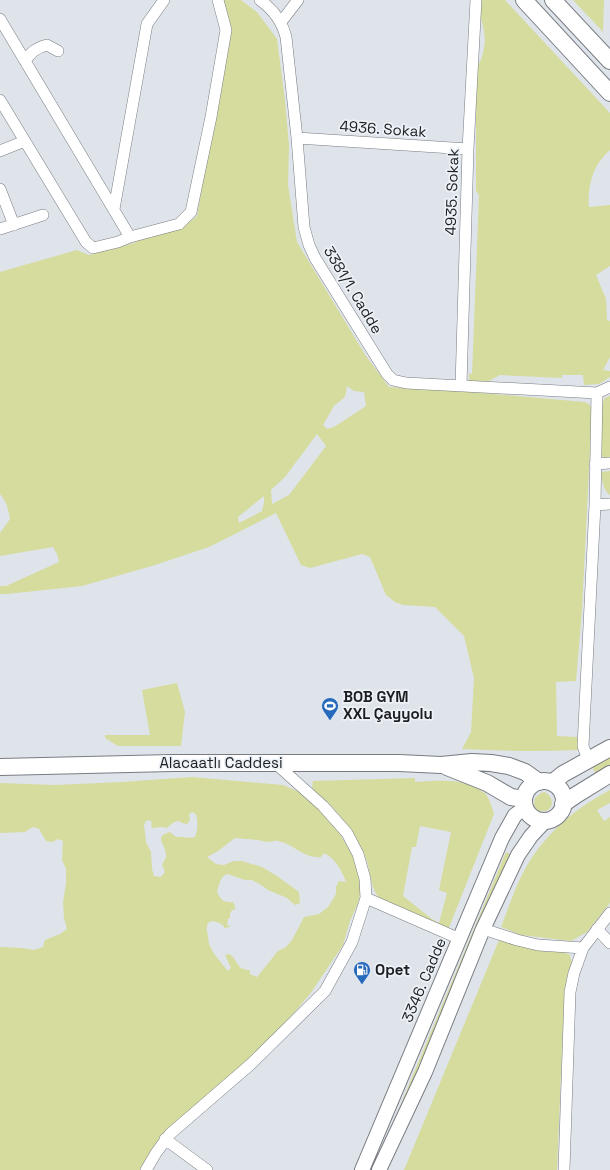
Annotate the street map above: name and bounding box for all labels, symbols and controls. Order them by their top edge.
street label: 4936. Sokak [339,116,427,141]
street label: 4935. Sokak [440,148,463,236]
street label: 3381/1. Cadde [320,242,387,337]
place label: BOB GYM XXL Çayyolu [343,687,433,723]
sports icon: BOB GYM XXL Çayyolu [320,696,340,721]
street label: Alacaatlı Caddesi [159,753,283,772]
street label: 3346. Cadde [397,935,450,1025]
fuel station icon: Opet [352,960,372,985]
place label: Opet [375,960,410,979]

